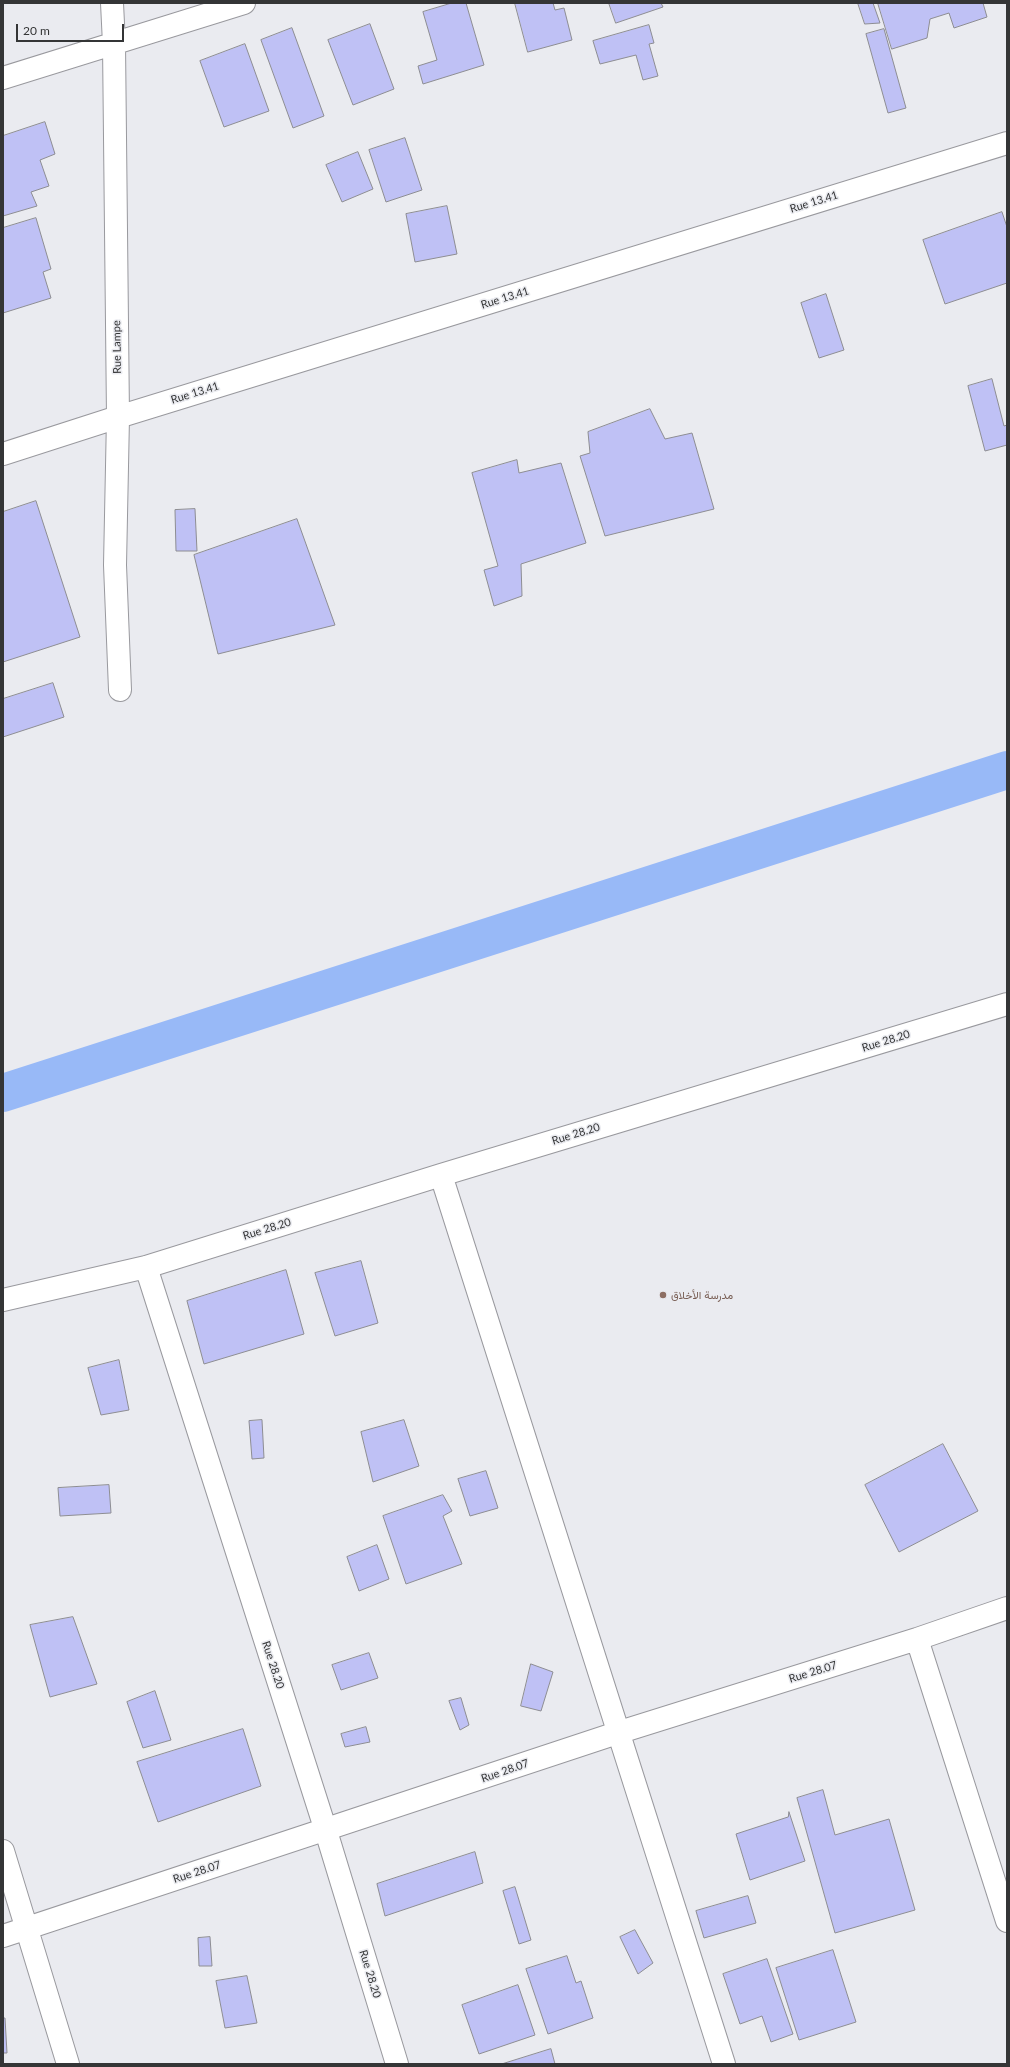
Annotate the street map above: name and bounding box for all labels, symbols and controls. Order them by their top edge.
scale bar [18,16,126,42]
text: 20 m [23,23,50,38]
street label: Rue 13.41 [788,188,840,216]
street label: Rue 13.41 [479,284,531,312]
street label: Rue Lampe [110,320,124,374]
street label: Rue 13.41 [169,379,221,407]
street label: Rue 28.20 [860,1027,912,1055]
street label: Rue 28.20 [550,1120,602,1148]
street label: Rue 28.20 [241,1215,293,1243]
place label: مدرسة الأخلاق [671,1288,733,1302]
marker: مدرسة الأخلاق [658,1290,668,1300]
street label: Rue 28.20 [259,1639,287,1691]
street label: Rue 28.07 [787,1658,839,1686]
street label: Rue 28.07 [479,1757,531,1785]
street label: Rue 28.07 [171,1858,223,1886]
street label: Rue 28.20 [356,1948,384,2000]

